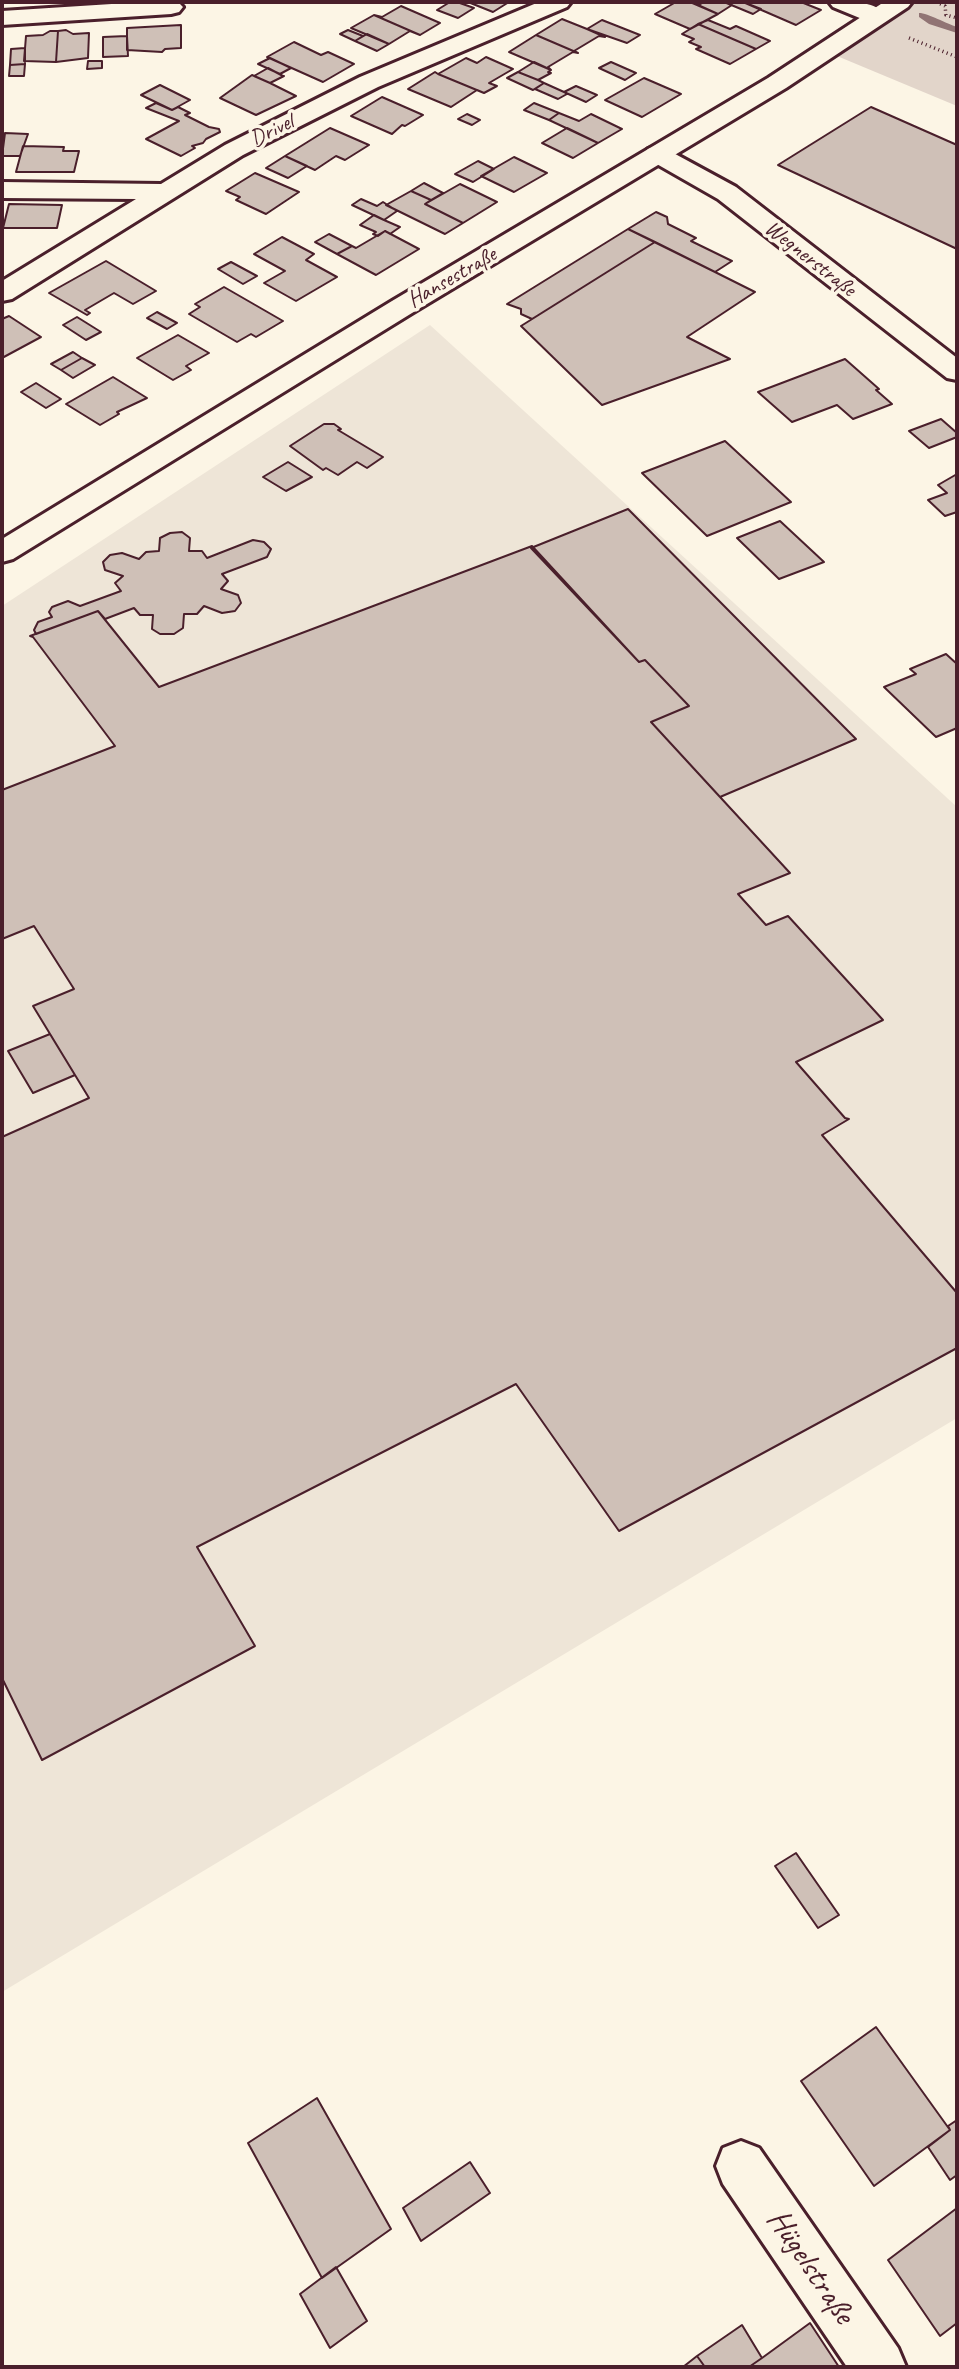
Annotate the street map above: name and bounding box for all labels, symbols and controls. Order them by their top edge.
street label: Drivel [246,108,298,154]
street label: Wegnerstraße [759,215,861,303]
street label: Hansestraße [402,241,502,315]
street label: Hügelstraße [757,2202,863,2332]

